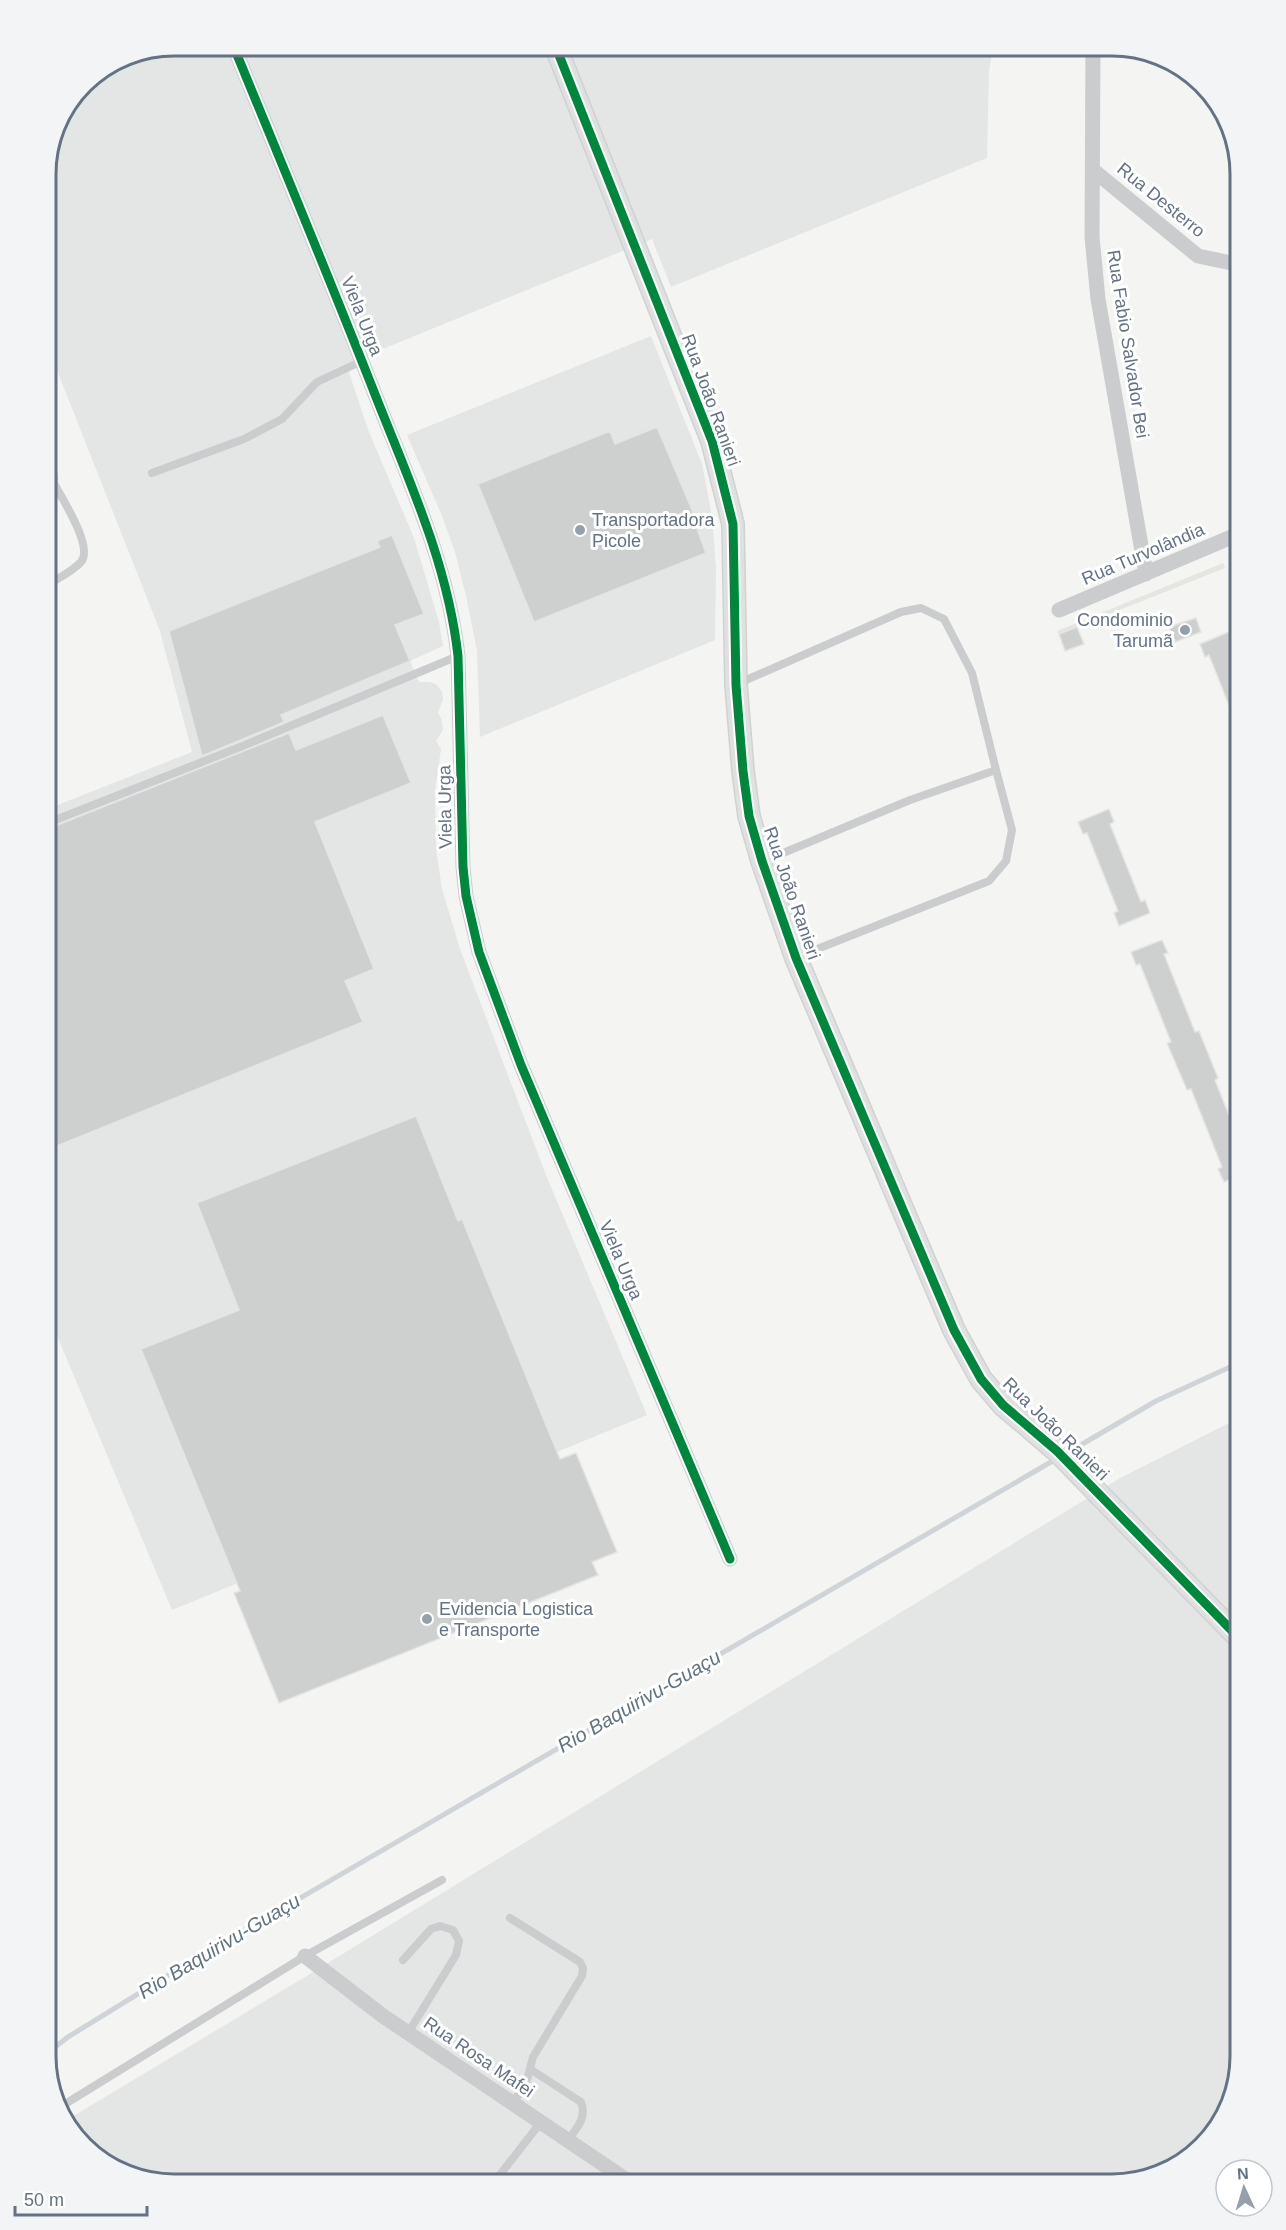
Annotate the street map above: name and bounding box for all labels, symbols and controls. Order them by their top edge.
street label: Rua Desterro [1113,159,1209,241]
street label: Rua Fabio Salvador Bei [1103,249,1153,439]
street label: Viela Urga [337,273,387,359]
street label: Rua João Ranieri [678,331,744,469]
place label: Transportadora Picole [592,510,715,551]
street label: Rua Turvolândia [1079,519,1208,589]
marker: Transportadora Picole [573,523,587,537]
place label: Condominio Tarumã [1077,610,1174,651]
marker: Condominio Tarumã [1178,623,1192,637]
street label: Viela Urga [434,764,456,849]
street label: Rua João Ranieri [760,824,824,962]
street label: Viela Urga [595,1218,647,1303]
street label: Rua João Ranieri [999,1374,1113,1484]
place label: Evidencia Logistica e Transporte [439,1599,594,1640]
marker: Evidencia Logistica e Transporte [420,1612,434,1626]
water label: Rio Baquirivu-Guaçu [554,1645,724,1757]
water label: Rio Baquirivu-Guaçu [134,1889,304,2003]
street label: Rua Rosa Mafei [420,2013,538,2101]
north arrow [1214,2158,1274,2218]
text: N [1237,2165,1249,2182]
scale bar [15,2179,147,2217]
text: 50 m [24,2190,64,2210]

